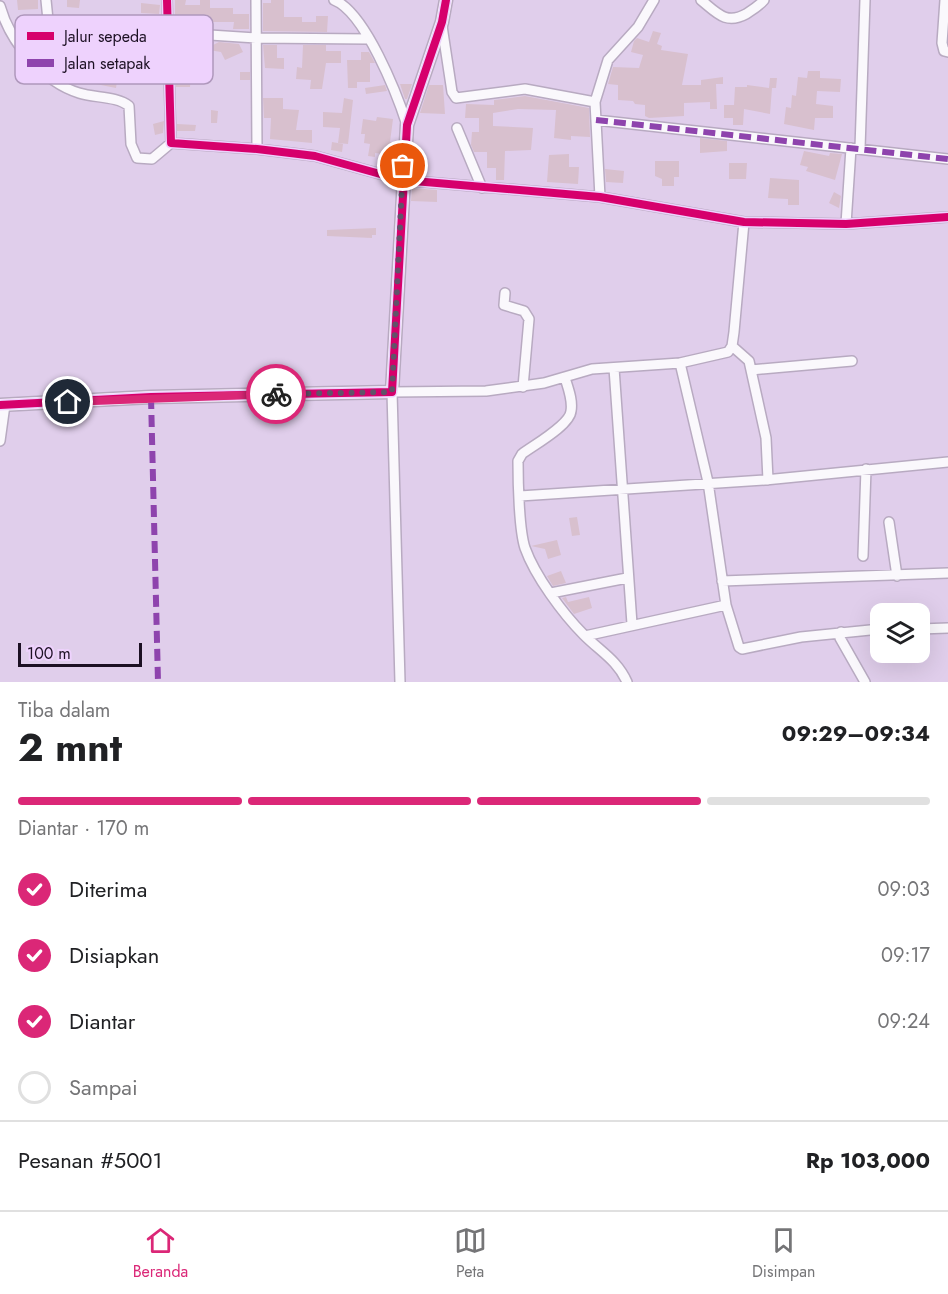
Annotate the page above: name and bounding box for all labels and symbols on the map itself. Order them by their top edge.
legend [15,15,213,84]
text: Jalur sepeda [62,25,147,48]
text: Jalan setapak [62,52,151,75]
pin [377,140,428,191]
courier [246,364,306,424]
pin [42,376,93,427]
scale bar [18,640,142,668]

